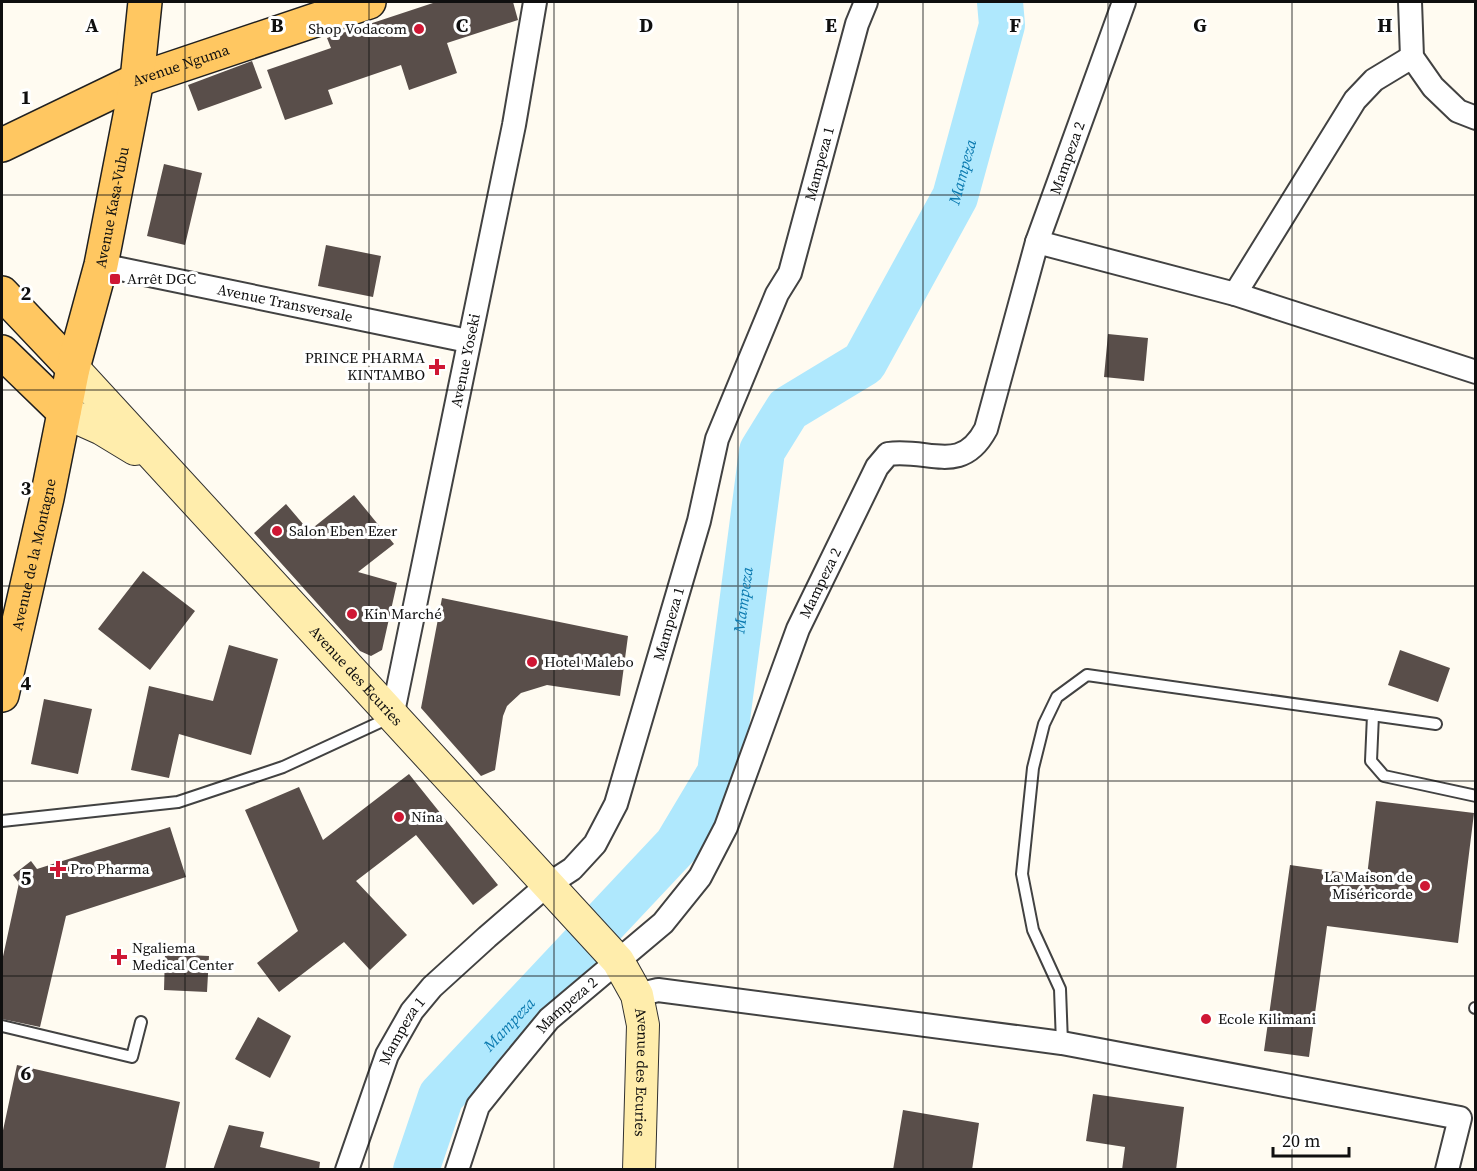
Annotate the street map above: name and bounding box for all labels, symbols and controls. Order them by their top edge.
text: A [85,11,99,39]
text: B [270,11,284,39]
text: C [456,11,468,39]
text: D [639,11,653,39]
text: E [825,11,837,39]
text: F [1009,11,1021,39]
text: G [1193,11,1207,39]
text: H [1377,11,1393,39]
place label: Shop Vodacom [308,18,407,39]
marker: Shop Vodacom [412,22,426,36]
street label: Avenue Nguma [129,39,232,91]
text: 1 [21,83,31,111]
street label: Mampeza 2 [1044,118,1090,197]
street label: Mampeza 1 [799,124,839,203]
water label: Mampeza [942,136,981,208]
street label: Avenue Kasa-Vubu [90,145,134,270]
place label: Arrêt DGC [127,268,196,289]
marker: Arrêt DGC [108,272,122,286]
street label: Avenue Transversale [216,278,355,327]
text: 2 [21,279,32,307]
street label: Avenue Yoseki [445,312,485,409]
place label: PRINCE PHARMA KINTAMBO [305,347,425,385]
marker: PRINCE PHARMA KINTAMBO [430,360,444,374]
text: 3 [21,474,32,502]
street label: Avenue de la Montagne [6,476,61,633]
place label: Salon Eben Ezer [289,520,398,541]
marker: Salon Eben Ezer [270,524,284,538]
street label: Mampeza 2 [794,544,846,621]
water label: Mampeza [727,565,758,635]
street label: Mampeza 1 [648,584,689,663]
place label: Kin Marché [364,603,442,624]
marker: Kin Marché [345,607,359,621]
street label: Avenue des Ecuries [305,621,408,730]
place label: Hotel Malebo [544,651,634,672]
marker: Hotel Malebo [525,655,539,669]
text: 4 [21,669,32,697]
place label: Nina [411,806,444,827]
marker: Nina [392,810,406,824]
place label: Pro Pharma [70,858,150,879]
marker: Pro Pharma [51,862,65,876]
text: 5 [21,864,32,892]
place label: La Maison de Miséricorde [1324,866,1413,904]
marker: La Maison de Miséricorde [1418,879,1432,893]
place label: Ngaliema Medical Center [132,937,234,975]
marker: Ngaliema Medical Center [110,948,128,966]
street label: Mampeza 2 [531,972,602,1037]
street label: Mampeza 1 [373,992,430,1068]
water label: Mampeza [477,992,540,1056]
street label: Avenue des Ecuries [630,1006,654,1137]
place label: Ecole Kilimani [1218,1008,1316,1029]
marker: Ecole Kilimani [1199,1012,1213,1026]
text: 6 [21,1059,32,1087]
scale bar [1273,1120,1350,1158]
text: 20 m [1282,1128,1320,1153]

